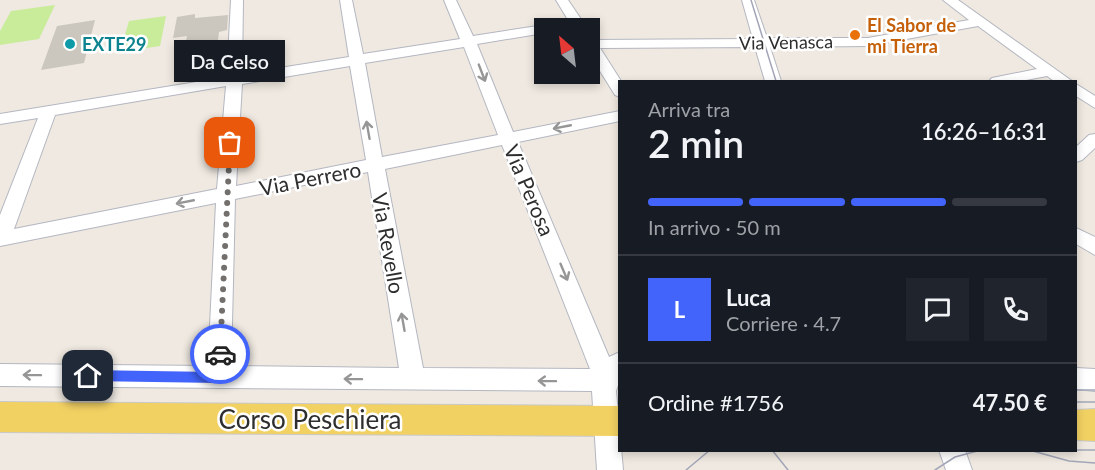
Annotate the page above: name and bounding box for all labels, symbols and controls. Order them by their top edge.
place label: El Sabor de mi Tierra [867,14,957,57]
north arrow [534,18,600,84]
map controls [534,18,600,84]
marker: El Sabor de mi Tierra [848,28,862,42]
street label: Via Venasca [739,30,833,54]
place label: EXTE29 [82,33,146,55]
marker: EXTE29 [63,37,77,51]
callout: Da Celso [174,41,286,83]
text: Da Celso [190,49,269,73]
one-way arrow [477,63,488,82]
text: Arriva tra [648,97,730,121]
pin [204,117,255,168]
text: 16:26–16:31 [921,118,1047,145]
text: 2 min [648,120,744,166]
one-way arrow [362,121,373,140]
one-way arrow [553,122,572,134]
icon: bag [213,126,246,159]
street label: Via Perosa [500,141,560,239]
street label: Via Perrero [257,156,363,200]
street label: Via Revello [368,191,410,295]
one-way arrow [176,197,196,208]
text: In arrivo · 50 m [648,215,781,239]
one-way arrow [559,263,570,281]
button: chat [906,278,969,341]
button: phone [984,278,1047,341]
text: Luca [726,284,771,311]
text: L [674,296,685,323]
text: Corriere · 4.7 [726,311,841,335]
one-way arrow [397,312,408,332]
courier [190,324,250,384]
icon: car [204,338,237,371]
pin [62,350,113,401]
icon: home [71,359,104,392]
one-way arrow [22,369,42,381]
one-way arrow [343,373,363,385]
one-way arrow [538,376,558,387]
text: Ordine #1756 [648,389,784,416]
text: 47.50 € [973,389,1047,416]
street label: Corso Peschiera [219,403,401,435]

